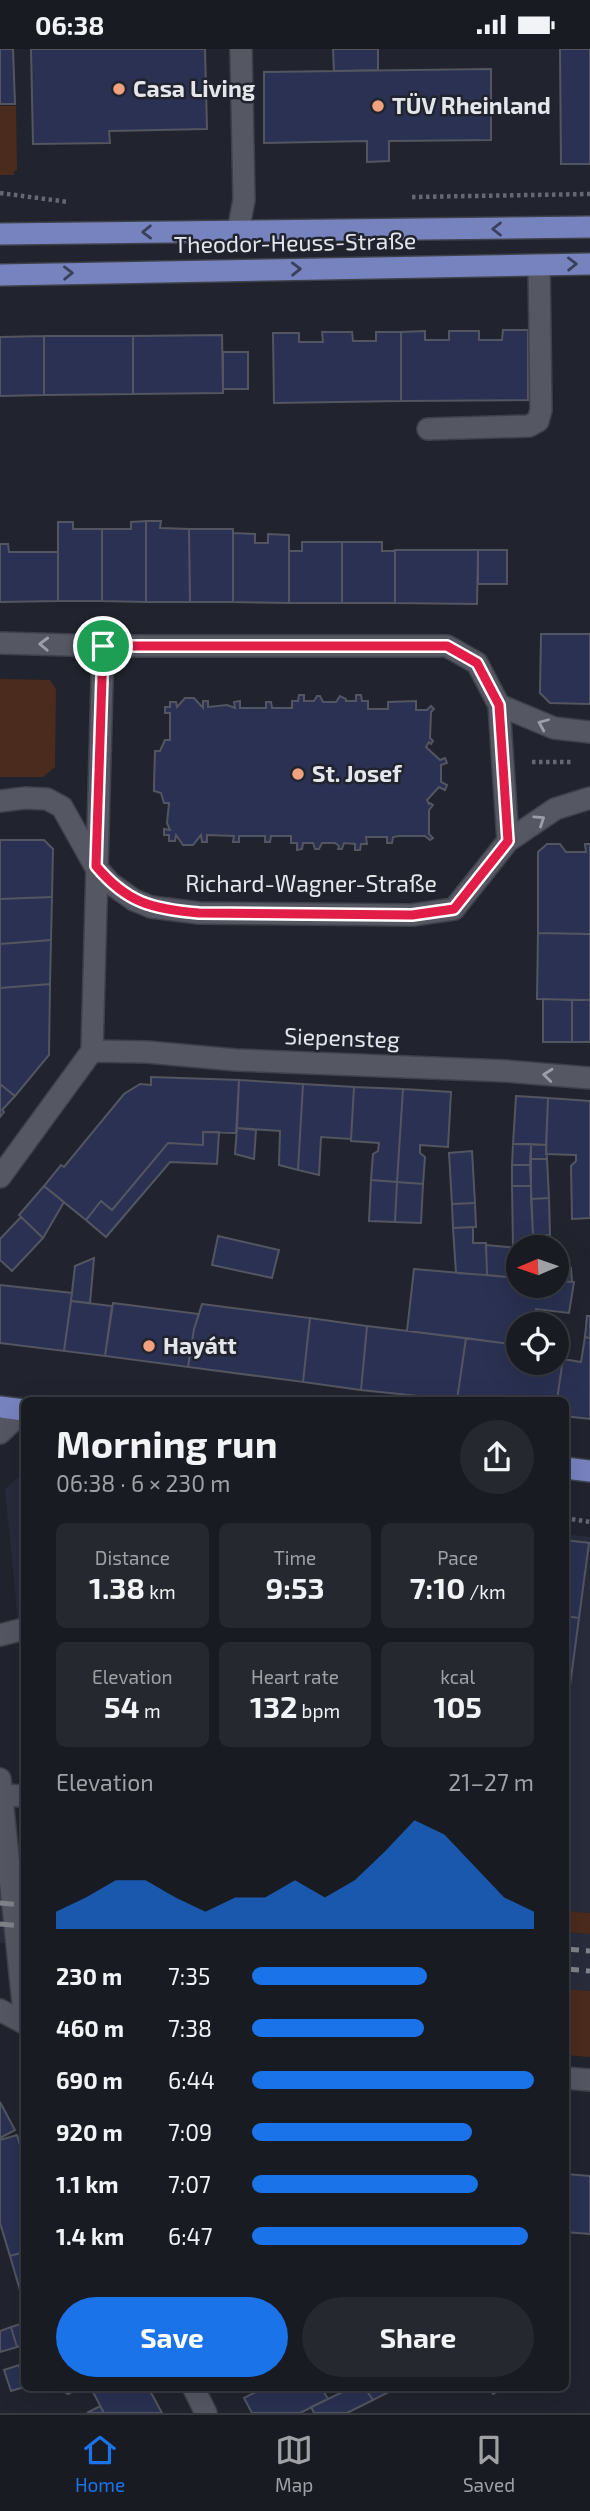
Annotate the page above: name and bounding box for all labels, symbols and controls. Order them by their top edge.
text: 06:38 [35,9,104,40]
place label: Casa Living [133,74,256,102]
marker: Casa Living [111,81,127,97]
place label: TÜV Rheinland [392,91,551,119]
marker: TÜV Rheinland [370,98,386,114]
one-way arrow [492,221,502,237]
one-way arrow [142,224,152,240]
street label: Theodor-Heuss-Straße [174,226,416,258]
one-way arrow [567,256,578,272]
one-way arrow [291,261,301,277]
one-way arrow [63,266,74,281]
pin [73,616,133,676]
icon: arrive [84,627,122,665]
one-way arrow [39,636,49,652]
one-way arrow [538,718,550,732]
place label: St. Josef [312,759,402,787]
marker: St. Josef [290,766,306,782]
one-way arrow [532,815,545,828]
street label: Richard-Wagner-Straße [185,869,437,897]
street label: Siepensteg [284,1021,400,1053]
one-way arrow [542,1068,553,1083]
north arrow [506,1235,569,1299]
map controls [506,1235,569,1375]
button: locate [506,1312,569,1375]
place label: Hayátt [163,1331,237,1359]
marker: Hayátt [141,1338,157,1354]
text: Morning run [56,1420,277,1466]
button: share [460,1420,534,1494]
text: 06:38 · 6 × 230 m [56,1469,230,1497]
text: Distance [95,1546,170,1569]
text: Time [274,1546,316,1569]
text: Pace [437,1546,478,1569]
text: 1.38 [89,1569,145,1605]
text: 9:53 [266,1569,324,1605]
text: 7:10 [410,1569,465,1605]
text: km [145,1580,176,1603]
text: /km [465,1580,506,1603]
text: Elevation [92,1665,173,1688]
text: Heart rate [251,1665,339,1688]
text: kcal [440,1665,475,1688]
text: 54 [104,1688,140,1724]
text: 132 [250,1688,297,1724]
text: 105 [433,1688,482,1724]
text: m [140,1699,161,1722]
text: bpm [297,1699,340,1722]
text: Elevation [56,1768,154,1796]
text: 21–27 m [448,1768,534,1796]
text: 230 m [56,1962,122,1990]
text: 7:35 [168,1962,210,1990]
text: 460 m [56,2014,124,2042]
text: 7:38 [168,2014,212,2042]
text: 690 m [56,2066,123,2094]
text: 6:44 [168,2066,215,2094]
text: 920 m [56,2118,123,2146]
text: 7:09 [168,2118,212,2146]
text: 1.1 km [56,2170,119,2198]
text: 7:07 [168,2170,211,2198]
text: 1.4 km [56,2222,124,2250]
text: 6:47 [168,2222,213,2250]
button: Save [56,2297,288,2377]
button: Share [302,2297,534,2377]
tab: Home [75,2431,125,2496]
tab: Map [275,2431,313,2496]
tab: Saved [463,2431,515,2496]

